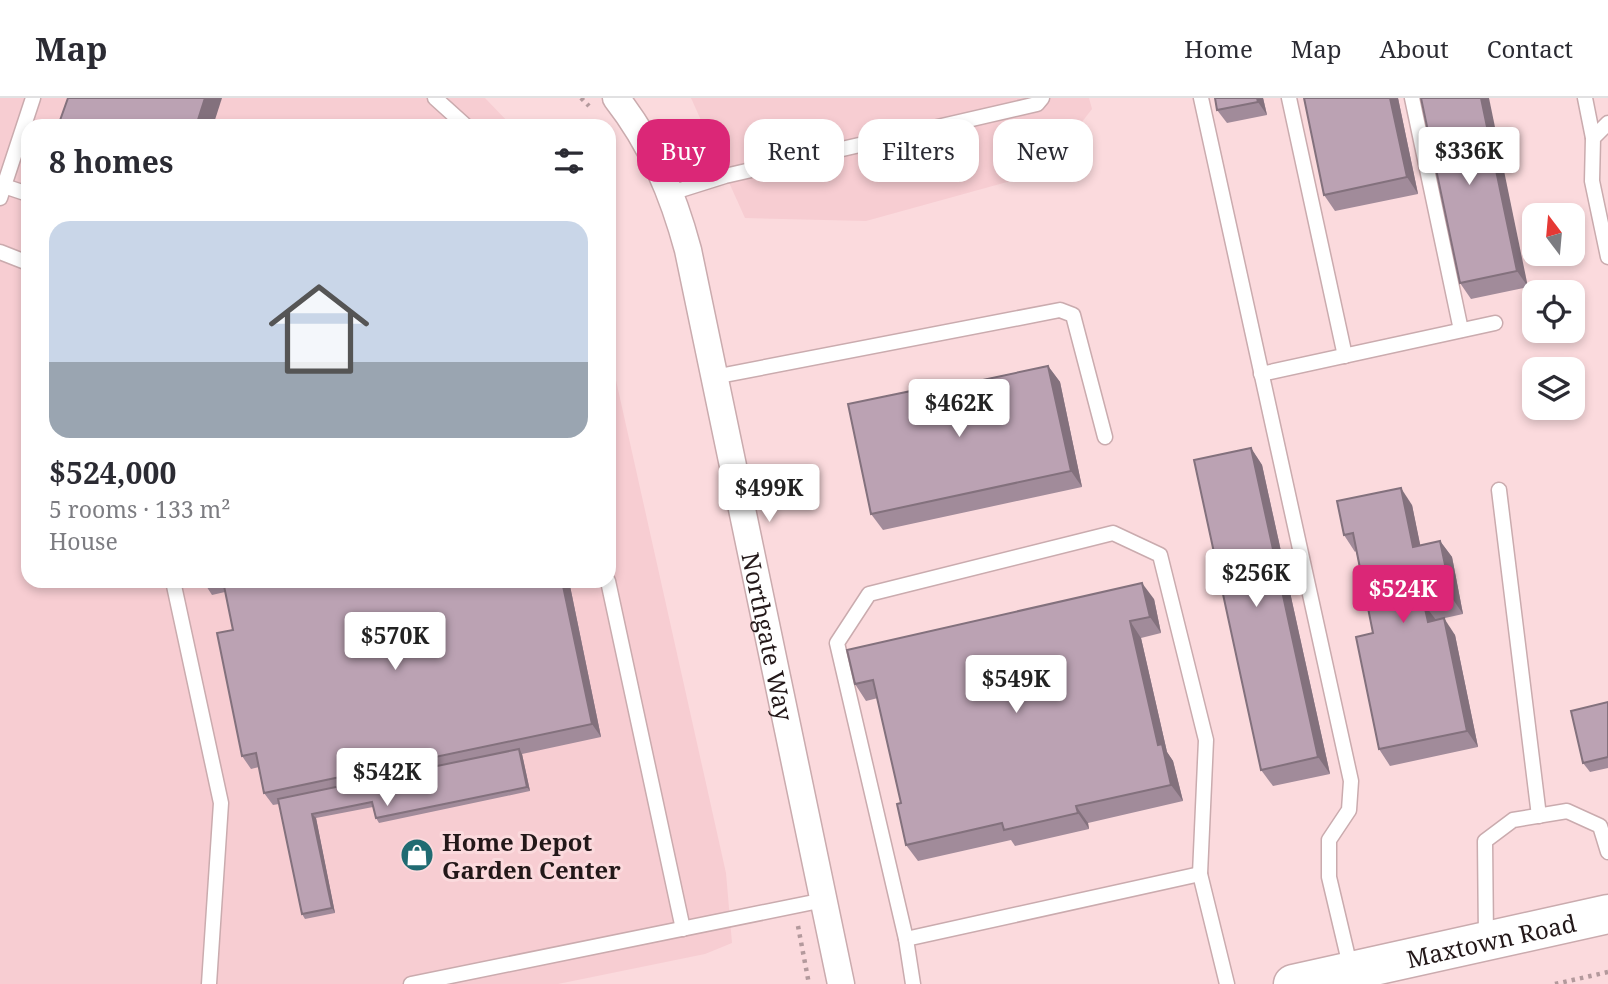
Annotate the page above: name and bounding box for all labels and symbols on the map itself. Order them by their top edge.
pin: $336K [1420,127,1518,187]
north arrow [1522,203,1586,266]
pin: $462K [910,380,1008,439]
pin: $499K [720,464,818,524]
street label: Northgate Way [735,549,802,724]
pin: $256K [1207,550,1305,609]
pin: $524K [1354,566,1452,625]
pin: $570K [346,612,444,672]
pin: $549K [967,656,1065,715]
pin: $542K [338,748,436,808]
place label: Home Depot Garden Center [442,825,621,886]
shop icon: Home Depot Garden Center [398,836,436,874]
street label: Maxtown Road [1403,905,1579,975]

